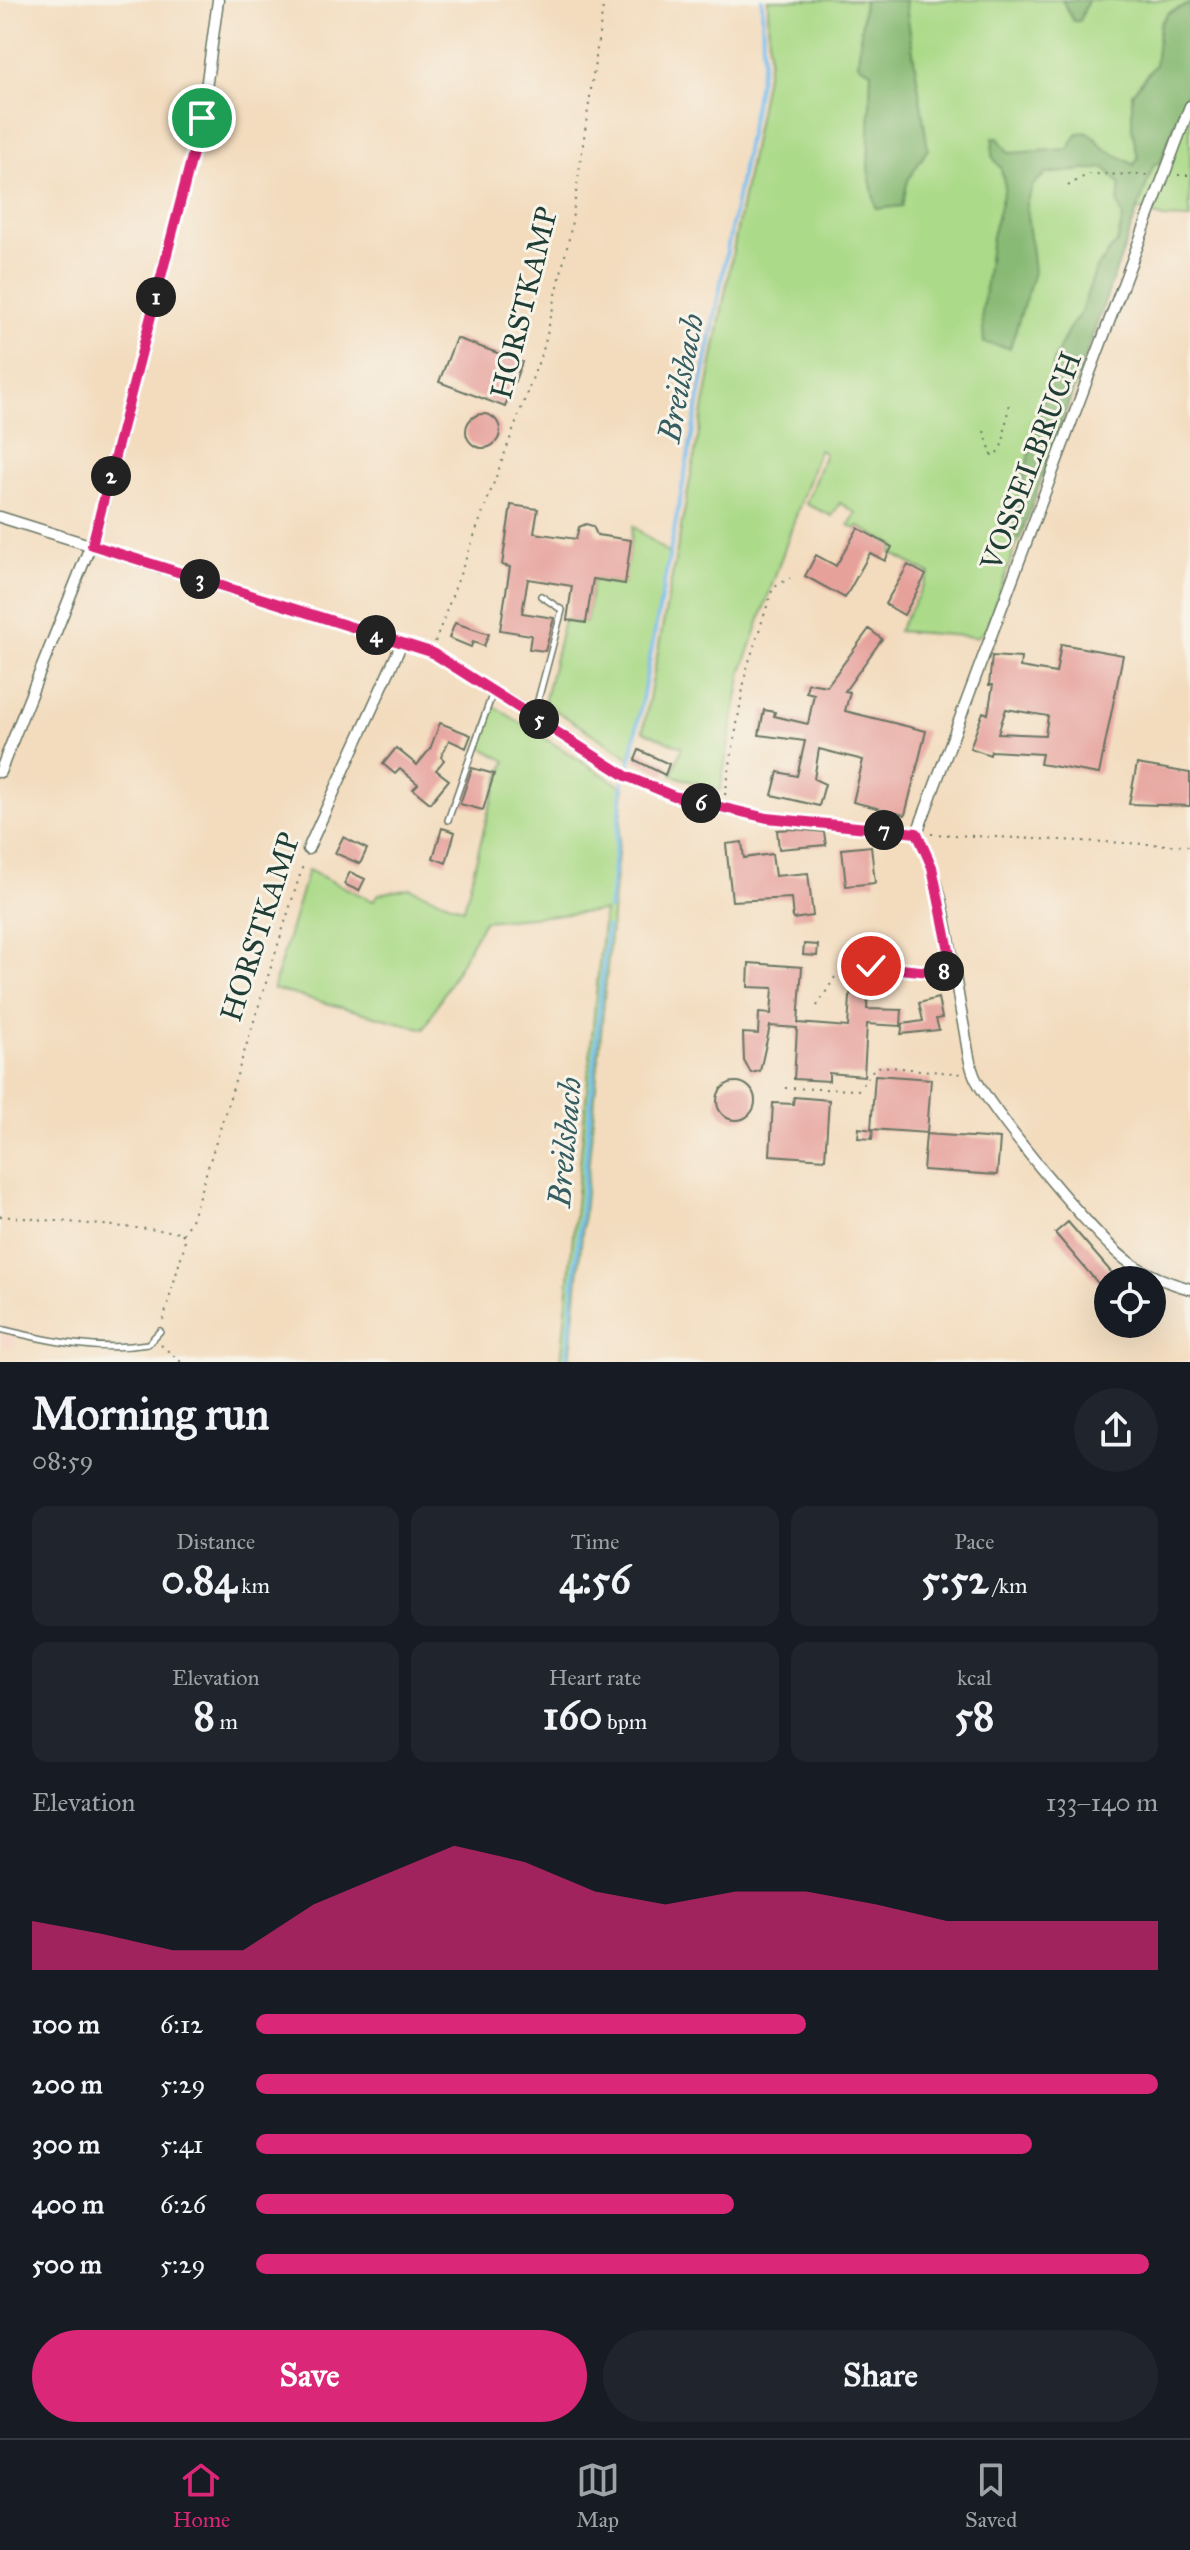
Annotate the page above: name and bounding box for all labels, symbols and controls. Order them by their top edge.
pin [168,84,236,152]
icon: arrive [180,96,224,140]
street label: HORSTKAMP [483,203,565,403]
pin: 1 [136,277,176,317]
text: 1 [152,283,160,310]
water label: Breilsbach [649,310,713,448]
street label: VOSSELBRUCH [972,347,1089,576]
pin: 2 [91,456,131,496]
text: 2 [106,462,116,489]
pin: 3 [180,559,220,599]
text: 3 [196,565,204,592]
pin: 4 [356,615,396,655]
text: 4 [370,621,382,648]
pin: 5 [519,699,559,739]
text: 5 [534,705,544,732]
pin: 6 [681,783,721,823]
text: 6 [695,789,707,816]
pin: 7 [864,810,904,850]
text: 7 [878,816,890,843]
street label: HORSTKAMP [212,828,308,1026]
pin [837,932,905,1000]
icon: check [849,944,893,988]
pin: 8 [924,951,964,991]
text: 8 [938,957,950,984]
water label: Breilsbach [540,1076,590,1210]
map controls [1094,1266,1166,1338]
button: locate [1094,1266,1166,1338]
text: Morning run [32,1387,269,1441]
button: share [1074,1388,1158,1472]
text: 08:59 [32,1444,94,1476]
text: Distance [176,1528,255,1555]
text: Time [571,1528,619,1555]
text: Pace [954,1528,994,1555]
text: 0.84 [161,1555,237,1604]
text: 4:56 [559,1555,631,1604]
text: 5:52 [921,1555,988,1604]
text: km [237,1572,270,1599]
text: /km [988,1572,1028,1599]
text: Elevation [172,1664,259,1691]
text: Heart rate [549,1664,641,1691]
text: kcal [957,1664,992,1691]
text: 8 [193,1691,215,1740]
text: 160 [543,1691,602,1740]
text: 58 [954,1691,994,1740]
text: m [215,1708,238,1735]
text: bpm [602,1708,647,1735]
text: Elevation [32,1786,135,1818]
text: 133–140 m [1046,1786,1158,1818]
text: 100 m [32,2008,100,2040]
text: 6:12 [160,2008,203,2040]
text: 200 m [32,2068,103,2100]
text: 5:29 [160,2068,205,2100]
text: 300 m [32,2128,100,2160]
text: 5:41 [160,2128,203,2160]
text: 400 m [32,2188,104,2220]
text: 6:26 [160,2188,206,2220]
text: 500 m [32,2248,102,2280]
text: 5:29 [160,2248,205,2280]
button: Save [32,2330,587,2422]
button: Share [603,2330,1158,2422]
tab: Home [173,2458,230,2533]
tab: Map [576,2458,620,2533]
tab: Saved [965,2458,1017,2533]

